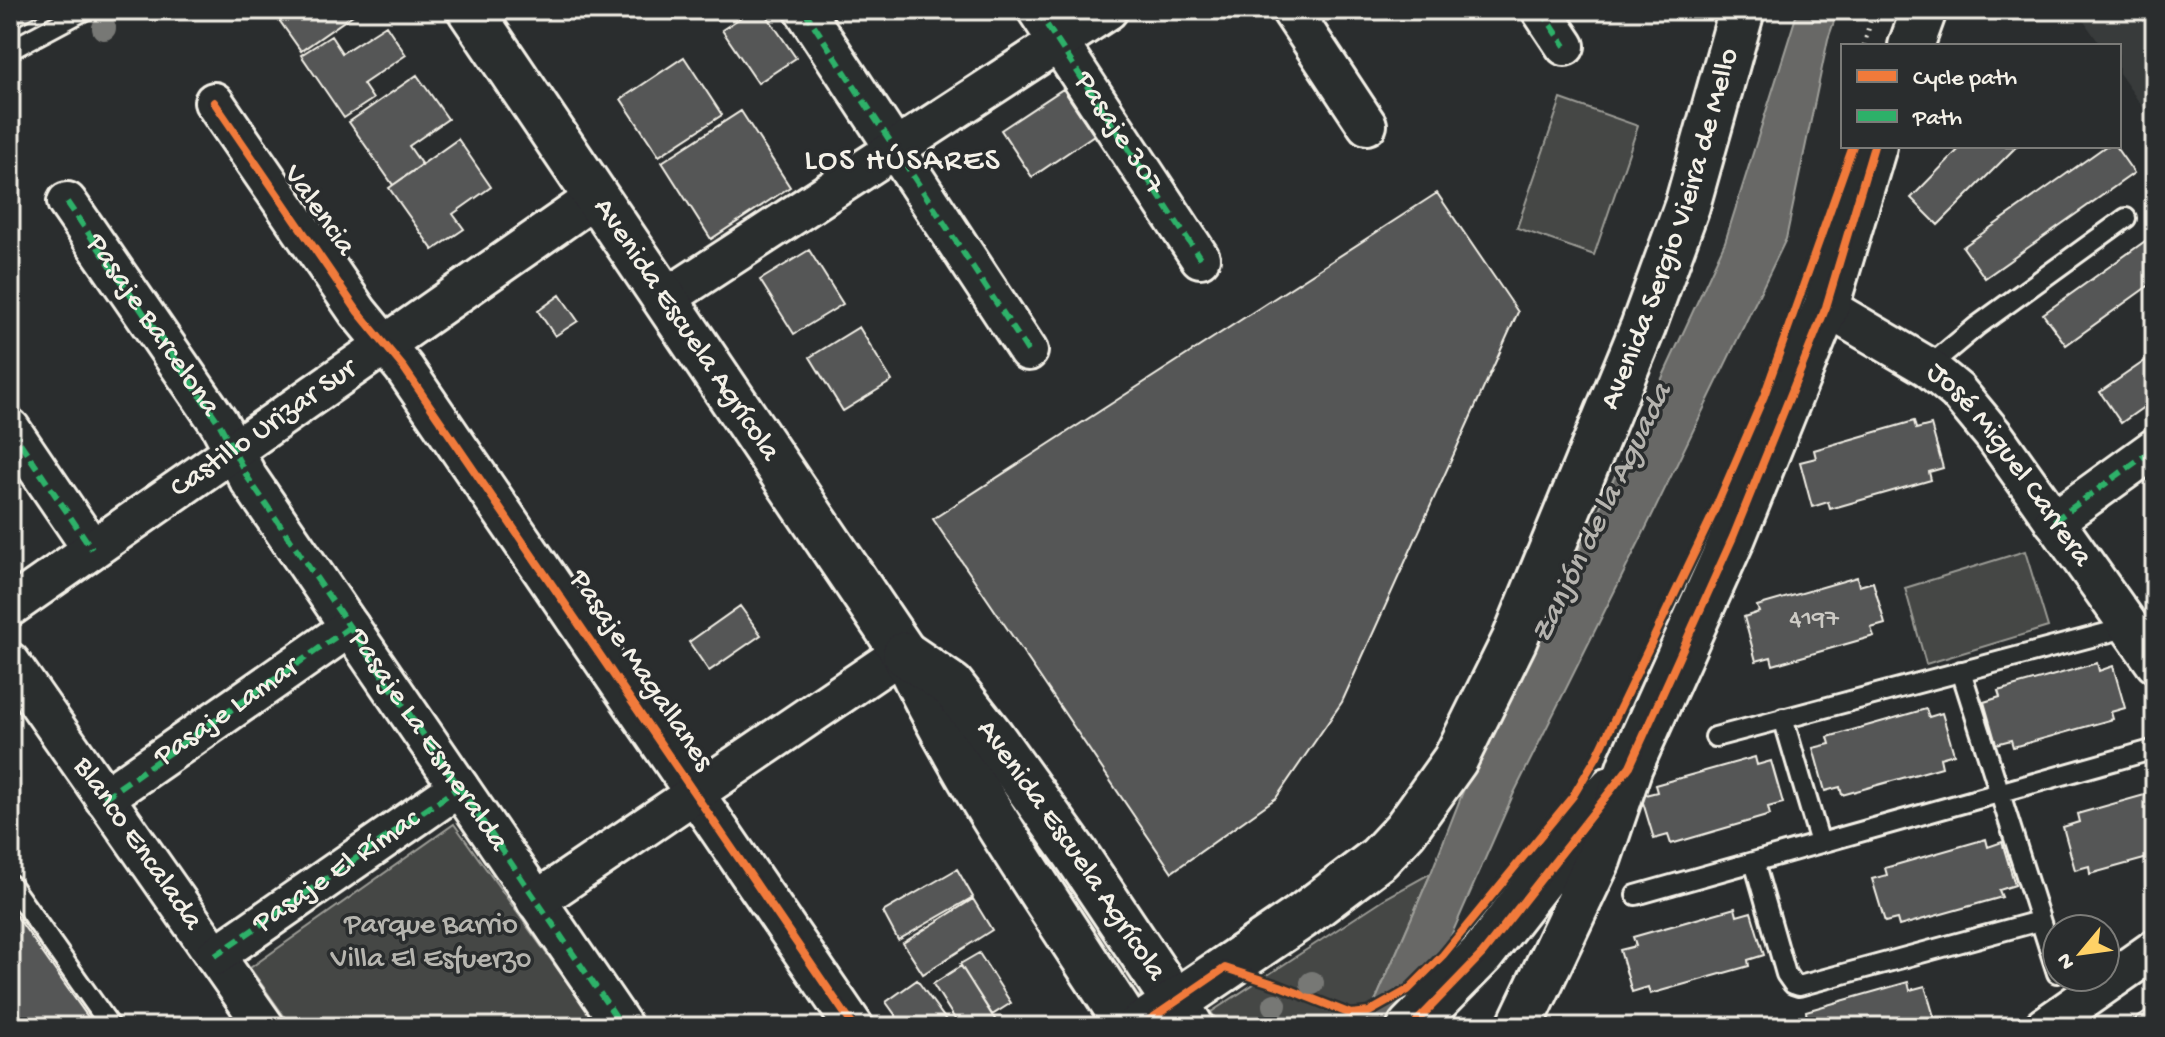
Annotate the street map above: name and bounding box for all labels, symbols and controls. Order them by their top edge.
street label: Avenida Sergio Vieira de Mello [1593,44,1748,415]
legend [1841,44,2121,148]
street label: Pasaje 307 [1065,65,1172,203]
text: Cycle path [1913,65,2017,94]
text: Path [1912,105,1962,134]
district label: LOS HÚSARES [804,143,1002,181]
street label: Valencia [274,158,363,264]
street label: Avenida Escuela Agrícola [585,192,788,469]
street label: Pasaje Barcelona [76,227,228,425]
street label: Castillo Urizar Sur [164,351,366,507]
street label: José Miguel Carrera [1919,355,2100,575]
water label: Zanjón de la Aguada [1524,376,1683,650]
street label: Pasaje Magallanes [559,563,720,779]
house number: 4197 [1789,605,1840,636]
street label: Pasaje La Esmeralda [338,622,516,859]
street label: Pasaje Lamar [147,649,308,775]
street label: Avenida Escuela Agrícola [968,713,1174,989]
street label: Blanco Encalada [64,750,210,938]
street label: Pasaje El Rímac [246,801,428,942]
park label: Parque Barrio Villa El Esfuerzo [330,909,531,978]
north arrow [2041,913,2121,993]
text: N [2052,948,2082,973]

